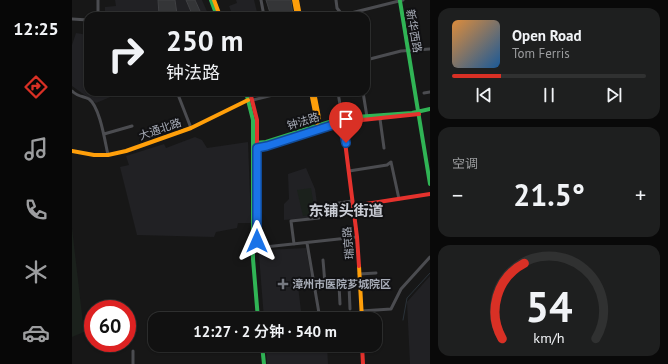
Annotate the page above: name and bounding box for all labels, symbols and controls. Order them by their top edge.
street label: 新华西路 [403,8,425,54]
text: 12:25 [13,17,59,40]
text: 250 m [166,22,243,59]
text: Open Road [512,26,582,45]
icon: right [100,28,152,80]
text: Tom Ferris [512,45,570,62]
text: 钟法路 [166,61,220,84]
icon: directions [22,73,50,101]
icon: previous [473,84,495,106]
icon: pause [538,84,560,106]
icon: next [603,84,625,106]
pin [329,102,363,143]
icon: arrive [335,108,357,130]
street label: 钟法路 [285,109,321,133]
street label: 大通北路 [137,115,183,143]
icon: music [22,135,50,163]
text: 空调 [452,155,478,172]
text: 21.5° [513,175,585,214]
text: − [452,181,463,209]
text: + [635,181,646,209]
icon: phone [22,196,50,224]
district label: 东铺头街道 [308,201,384,220]
position arrow [236,220,278,262]
street label: 瑞京路 [340,226,356,260]
icon: climate [22,258,50,286]
place label: 漳州市医院芗城院区 [292,277,391,291]
marker: 漳州市医院芗城院区 [277,278,289,290]
text: 54 [525,279,573,332]
speed limit sign: 60 [84,300,136,352]
icon: car [22,319,50,347]
text: 12:27 · 2 分钟 · 540 m [193,322,337,341]
text: km/h [533,327,565,346]

